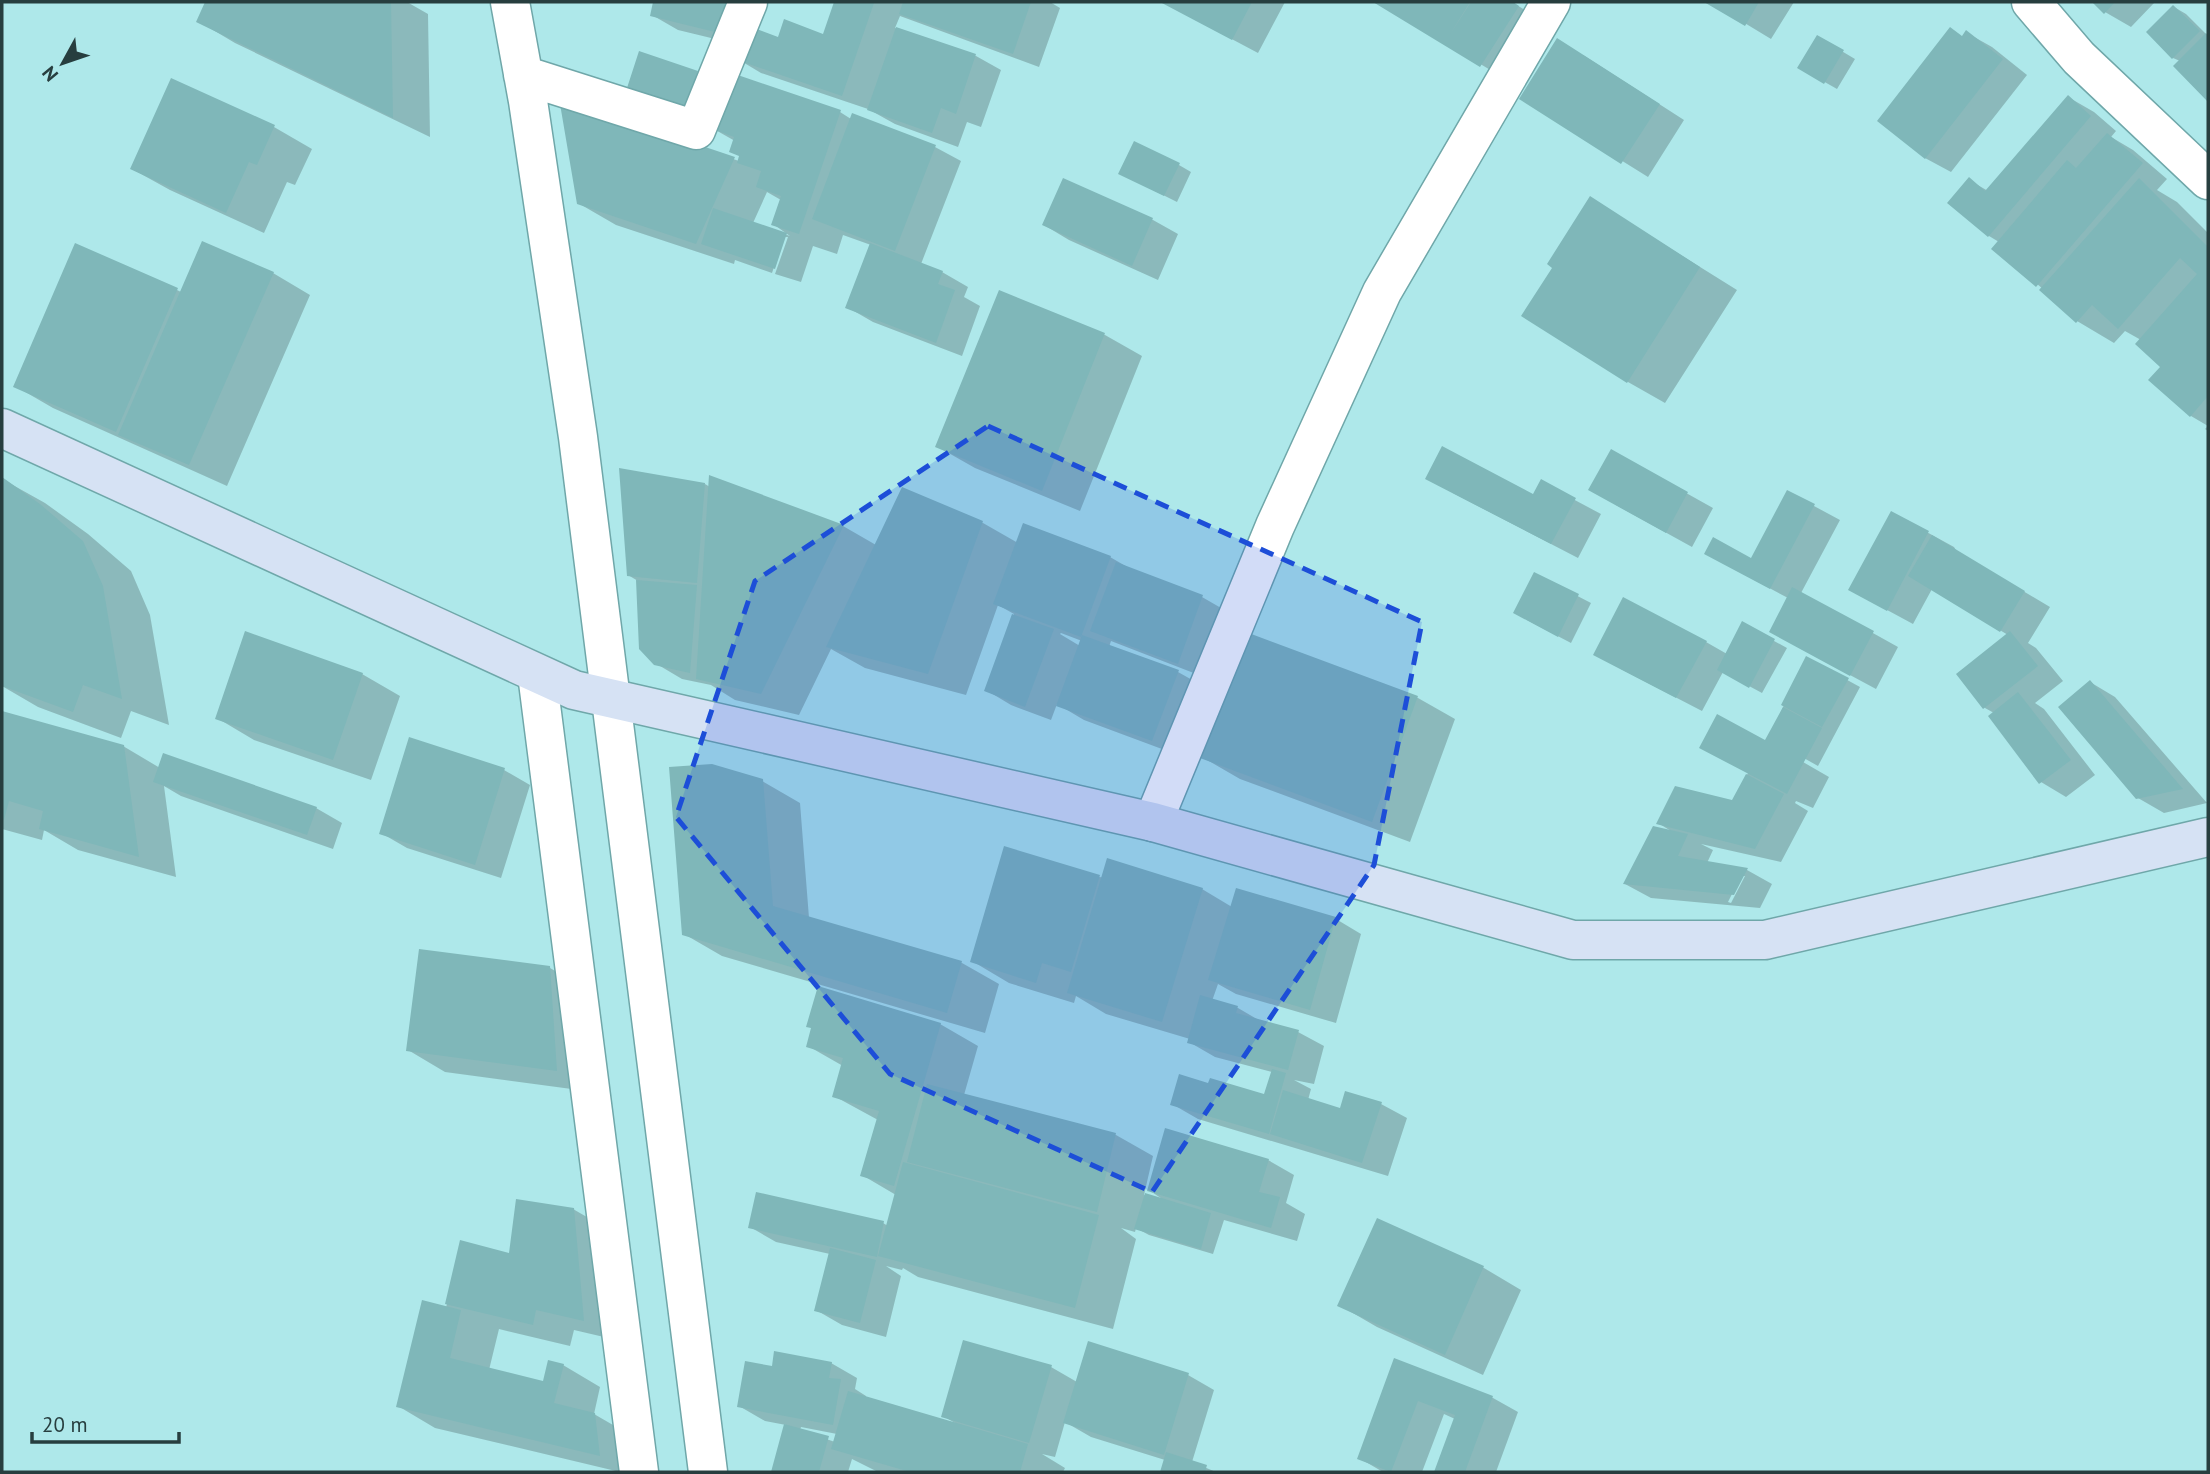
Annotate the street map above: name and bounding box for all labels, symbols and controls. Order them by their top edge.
north arrow [28,28,98,98]
text: N [37,61,63,86]
scale bar [32,1400,178,1444]
text: 20 m [42,1411,88,1438]

